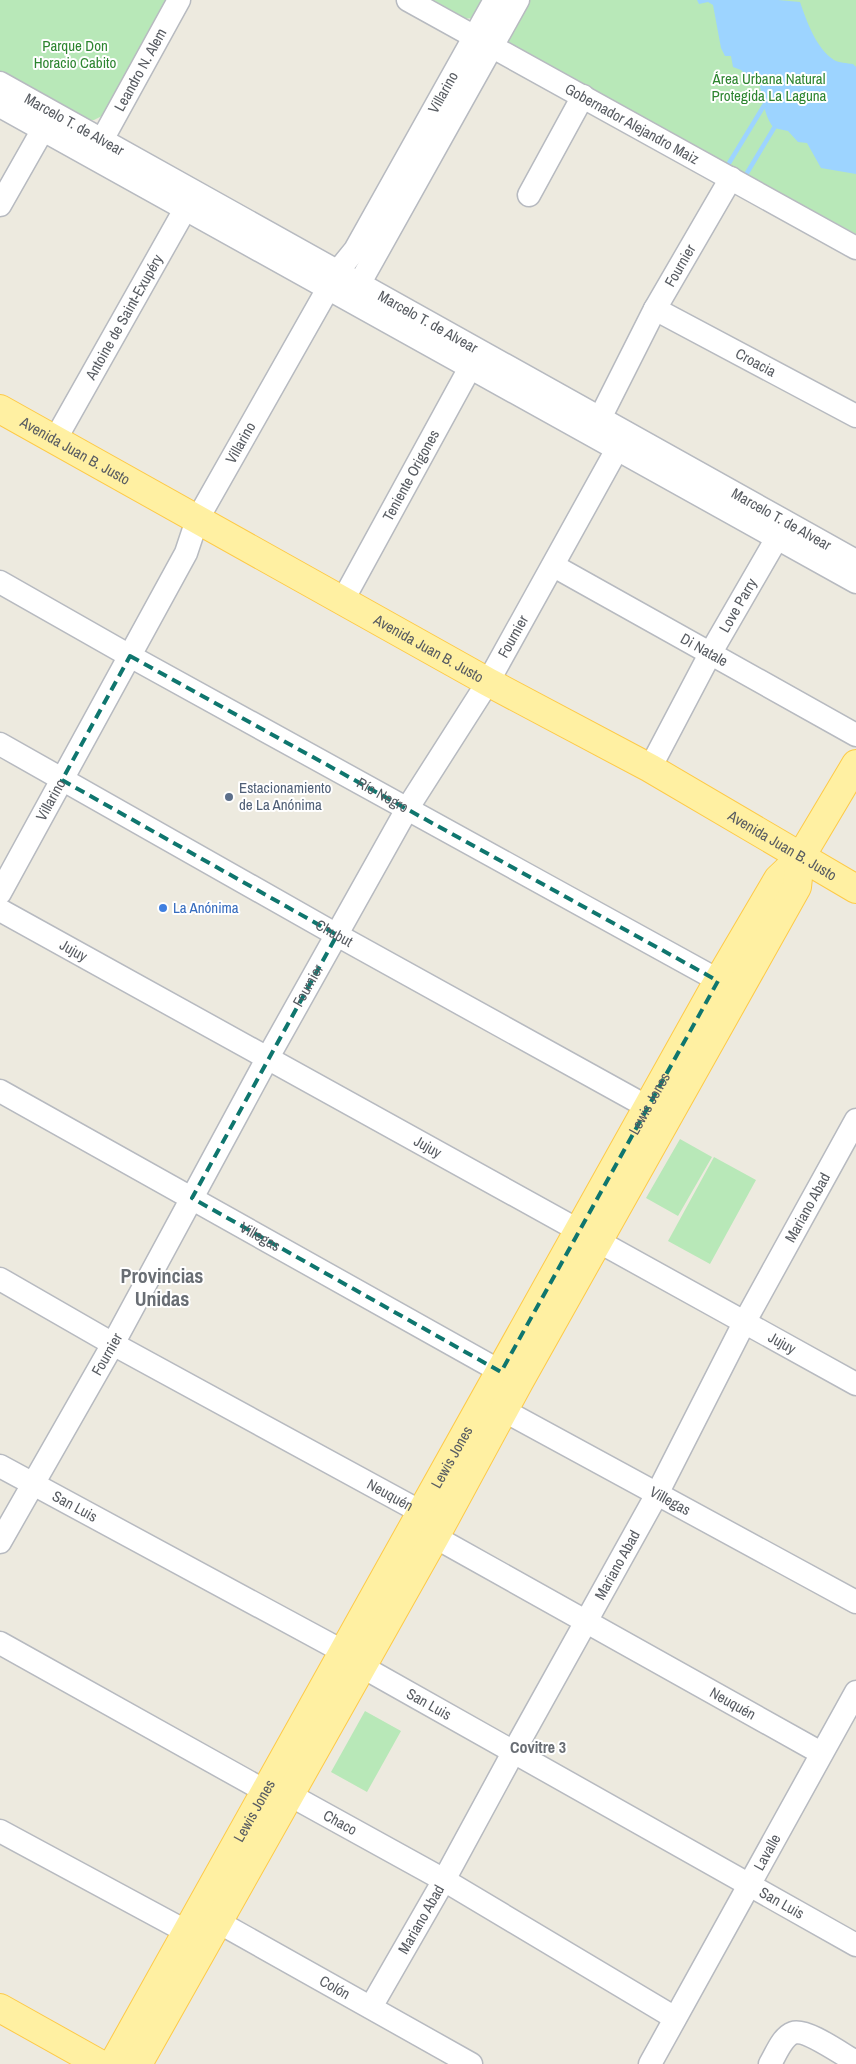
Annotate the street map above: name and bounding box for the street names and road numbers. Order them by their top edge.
street label: Leandro N. Alem [109,24,171,115]
street label: Villarino [423,67,463,117]
street label: Gobernador Alejandro Maiz [561,78,703,169]
street label: Marcelo T. de Alvear [21,88,128,160]
street label: Fournier [659,240,700,290]
street label: Antoine de Saint-Exupéry [80,250,168,384]
street label: Marcelo T. de Alvear [374,285,482,358]
street label: Croacia [732,343,780,382]
street label: Avenida Juan B. Justo [16,411,134,490]
street label: Villarino [220,418,261,467]
street label: Teniente Origones [377,426,444,525]
street label: Marcelo T. de Alvear [728,483,835,555]
street label: Love Parry [714,573,762,636]
street label: Avenida Juan B. Justo [369,609,488,688]
street label: Fournier [492,611,533,662]
street label: Di Natale [677,628,732,671]
street label: Río Negro [353,772,413,818]
street label: Villarino [30,775,71,825]
street label: Avenida Juan B. Justo [723,805,841,886]
street label: Chubut [312,914,357,952]
street label: Jujuy [56,934,92,967]
street label: Fournier [287,960,328,1011]
street label: Lewis Jones [623,1068,675,1138]
street label: Jujuy [410,1130,446,1163]
street label: Mariano Abad [780,1169,835,1246]
street label: Villegas [236,1216,284,1256]
street label: Jujuy [765,1326,801,1359]
street label: Fournier [86,1329,127,1379]
street label: Lewis Jones [426,1422,477,1492]
street label: Neuquén [363,1474,417,1516]
street label: Villegas [646,1481,694,1520]
street label: San Luis [49,1485,101,1527]
street label: Mariano Abad [589,1526,645,1603]
street label: Neuquén [706,1682,760,1725]
street label: San Luis [403,1683,455,1725]
street label: Lewis Jones [228,1776,280,1846]
street label: Chaco [320,1804,361,1840]
street label: Lavalle [748,1830,786,1874]
street label: Mariano Abad [393,1881,449,1958]
street label: San Luis [756,1882,808,1924]
street label: Colón [316,1970,354,2004]

